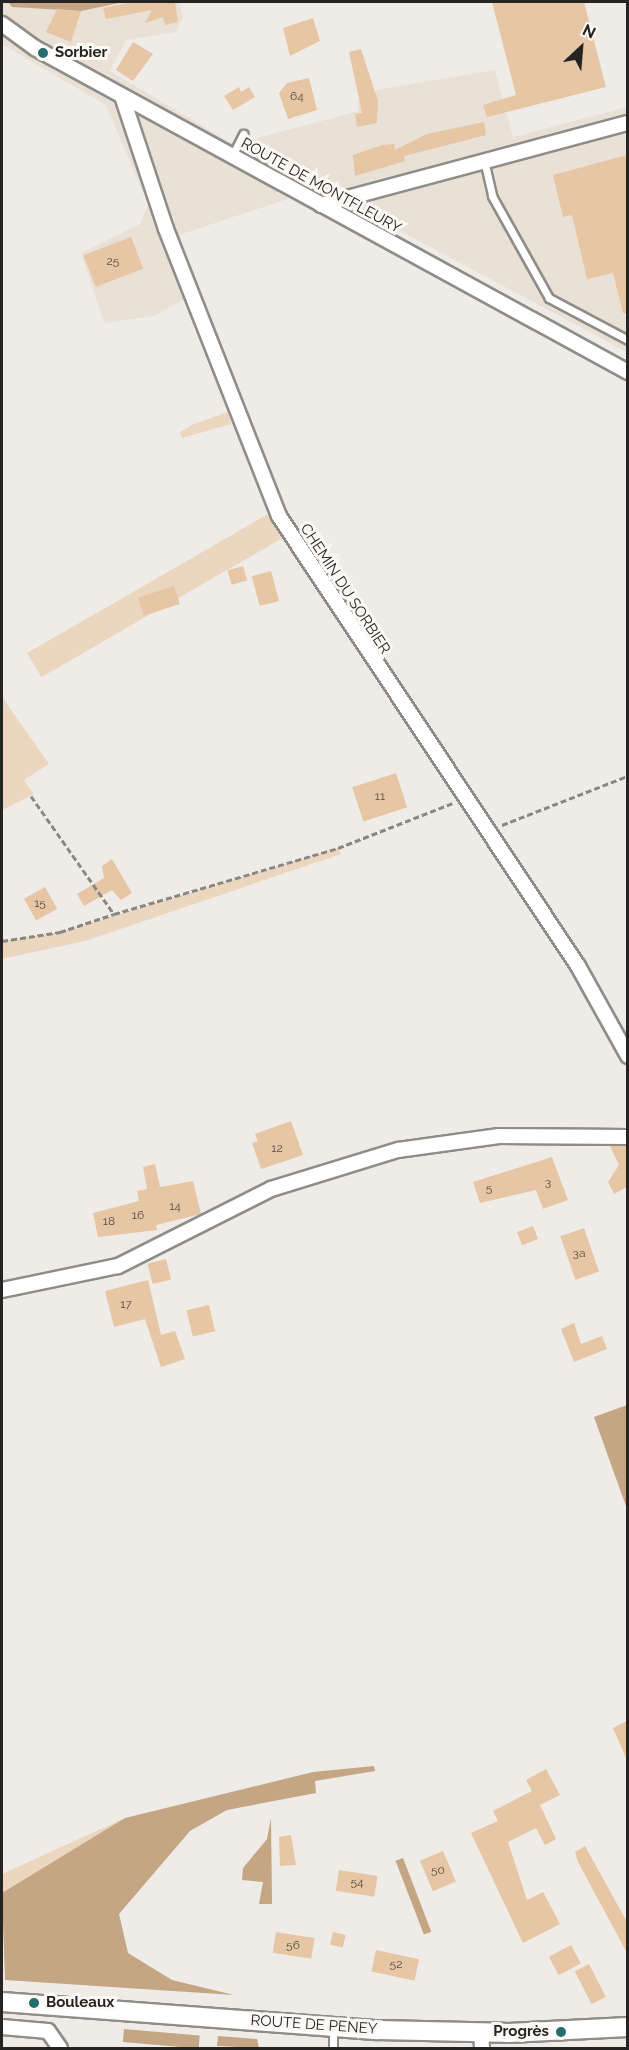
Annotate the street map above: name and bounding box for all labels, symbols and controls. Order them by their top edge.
north arrow [551,18,611,78]
text: N [579,20,599,43]
place label: Sorbier [55,44,107,62]
marker: Sorbier [36,46,50,60]
house number: 64 [290,90,304,104]
street label: ROUTE DE MONTFLEURY [238,134,404,238]
house number: 25 [107,255,119,269]
street label: CHEMIN DU SORBIER [296,521,394,657]
house number: 11 [375,790,385,804]
house number: 15 [34,897,46,911]
house number: 12 [271,1142,283,1156]
house number: 3 [545,1176,551,1190]
house number: 5 [486,1182,492,1196]
house number: 14 [169,1200,181,1214]
house number: 16 [132,1209,144,1223]
house number: 18 [103,1215,115,1229]
house number: 3a [573,1247,585,1261]
house number: 17 [120,1298,132,1312]
house number: 50 [431,1864,445,1878]
house number: 54 [350,1876,364,1890]
house number: 56 [286,1939,300,1953]
house number: 52 [390,1958,402,1972]
place label: Bouleaux [46,1994,114,2012]
marker: Bouleaux [27,1996,41,2010]
street label: ROUTE DE PENEY [250,2012,378,2038]
place label: Progrès [493,2023,549,2041]
marker: Progrès [554,2025,568,2039]

